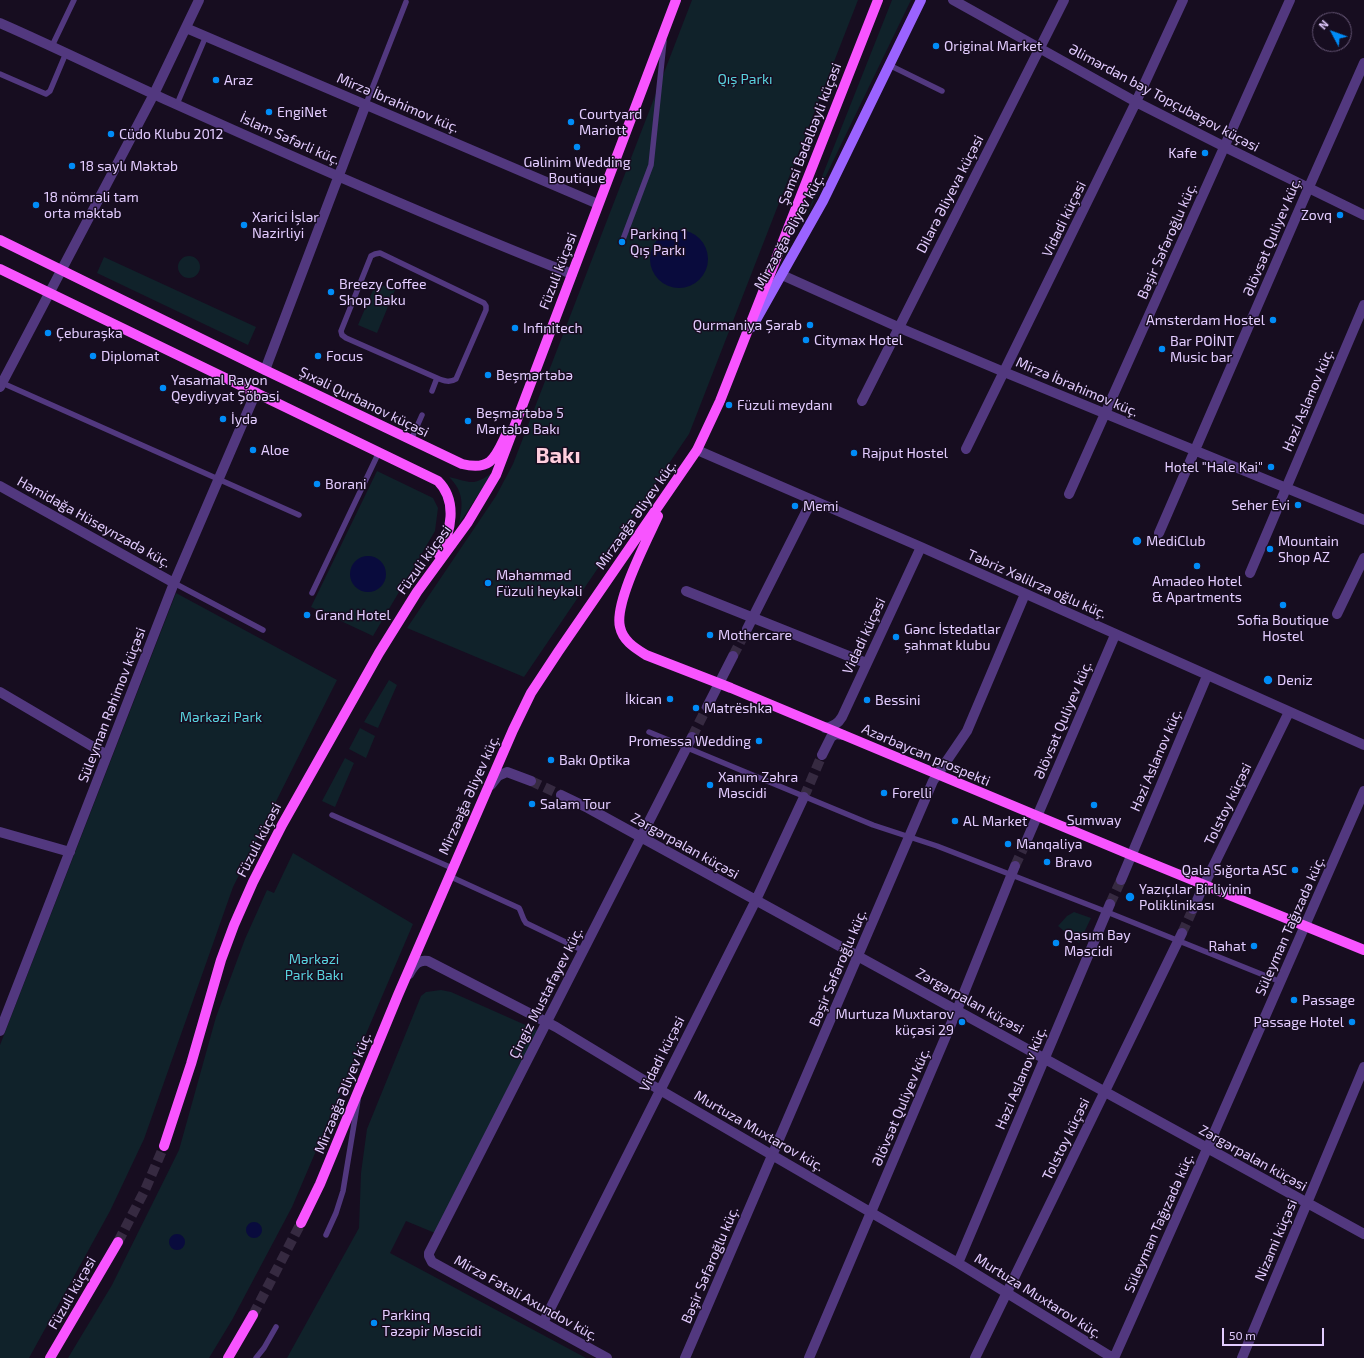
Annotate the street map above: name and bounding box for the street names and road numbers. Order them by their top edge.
street label: Əlimərdan bəy Topçubaşov küçəsi [1066,40,1262,156]
street label: Şəmsi Bədəlbəyli küçəsi [775,61,845,207]
street label: Mirzə İbrahimov küç. [334,70,462,136]
street label: İslam Səfərli küç. [237,109,343,169]
street label: Dilarə Əliyeva küçəsi [913,132,987,256]
street label: Mirzəağa Əliyev küç. [750,171,828,293]
street label: Əlövsət Quliyev küç. [1239,175,1305,299]
street label: Vidadi küçəsi [1038,178,1090,260]
street label: Bəşir Səfəroğlu küç. [1134,180,1200,302]
street label: Füzuli küçəsi [536,230,580,312]
street label: Həzi Aslanov küç. [1279,346,1337,454]
street label: Mirzə İbrahimov küç. [1013,354,1141,420]
street label: Şıxəli Qurbanov küçəsi [296,363,432,441]
street label: Mirzəağa Əliyev küç. [592,457,680,573]
street label: Həmidağa Hüseynzadə küç. [14,473,174,571]
street label: Füzuli küçəsi [393,522,455,598]
street label: Təbriz Xəlilrza oğlu küç. [965,546,1109,622]
street label: Vidadi küçəsi [839,595,889,677]
street label: Süleyman Rəhimov küçəsi [75,625,149,785]
street label: Əlövsət Quliyev küç. [1030,658,1096,782]
street label: Həzi Aslanov küç. [1127,706,1185,814]
street label: Azərbaycan prospekti [859,720,993,790]
street label: Mirzəağa Əliyev küç. [435,733,503,857]
street label: Tolstoy küçəsi [1201,760,1255,848]
street label: Füzuli küçəsi [233,800,285,880]
street label: Zərgərpalan küçəsi [628,809,742,883]
street label: Süleyman Tağızadə küç. [1252,854,1328,998]
street label: Bəşir Səfəroğlu küç. [806,907,870,1029]
street label: Çingiz Mustafayev küç. [506,925,586,1061]
street label: Zərgərpalan küçəsi [913,964,1027,1038]
street label: Vidadi küçəsi [636,1013,688,1095]
street label: Həzi Aslanov küç. [992,1024,1050,1132]
street label: Mirzəağa Əliyev küç. [311,1030,375,1156]
street label: Əlövsət Quliyev küç. [868,1045,934,1169]
street label: Murtuza Muxtarov küç. [691,1087,827,1175]
street label: Tolstoy küçəsi [1039,1095,1093,1183]
street label: Zərgərpalan küçəsi [1196,1121,1310,1195]
street label: Süleyman Tağızadə küç. [1121,1151,1197,1295]
street label: Nizami küçəsi [1251,1197,1301,1283]
street label: Bəşir Səfəroğlu küç. [678,1204,742,1326]
street label: Murtuza Muxtarov küç. [971,1250,1105,1342]
street label: Mirzə Fətəli Axundov küç. [451,1251,601,1345]
street label: Füzuli küçəsi [44,1254,100,1332]

